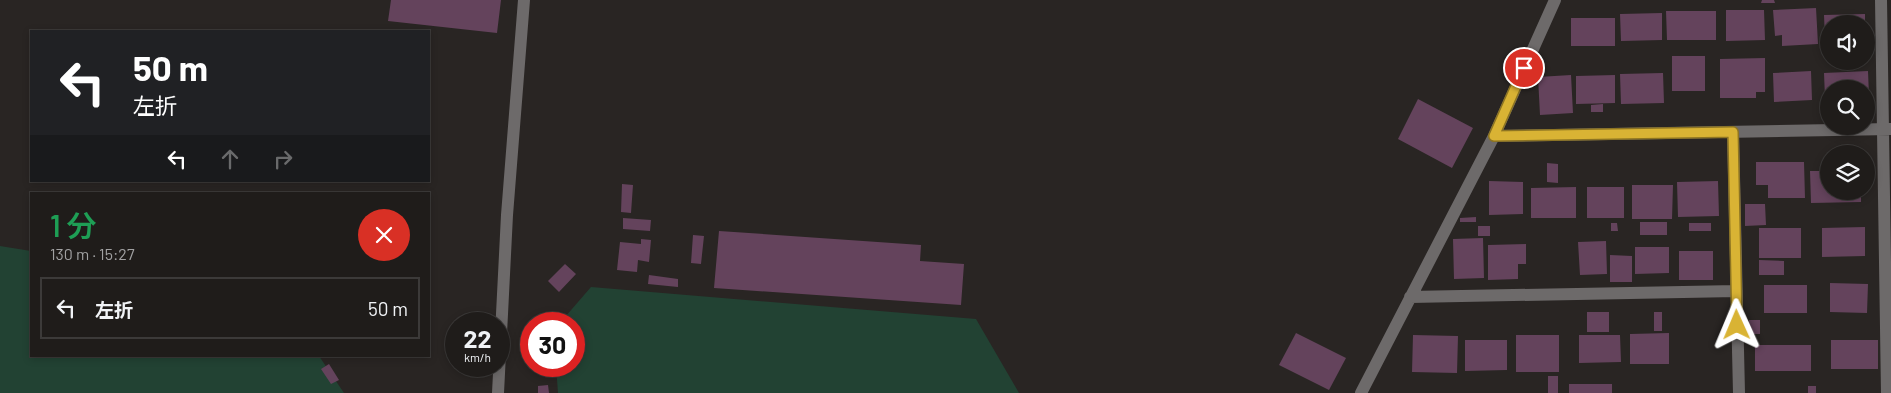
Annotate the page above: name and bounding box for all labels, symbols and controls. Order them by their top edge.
map controls [1820,15,1875,200]
button: sound [1820,15,1875,70]
text: 50 m [133,46,208,88]
pin [1503,47,1545,89]
icon: left [50,50,115,115]
icon: arrive [1510,54,1538,82]
button: search [1820,80,1875,135]
text: 左折 [133,92,177,118]
icon: left [163,145,191,173]
icon: ahead [216,145,244,173]
icon: right [269,145,297,173]
button: layers [1820,145,1875,200]
text: 1 分 [50,207,97,243]
button: close [358,209,410,261]
text: 130 m · 15:27 [50,244,134,263]
icon: left [52,294,80,322]
text: 50 m [368,297,408,320]
text: 左折 [95,298,133,321]
position arrow [1710,298,1762,350]
speed limit sign: 30 [520,312,585,377]
text: 22 [463,323,492,353]
text: km/h [464,350,491,364]

